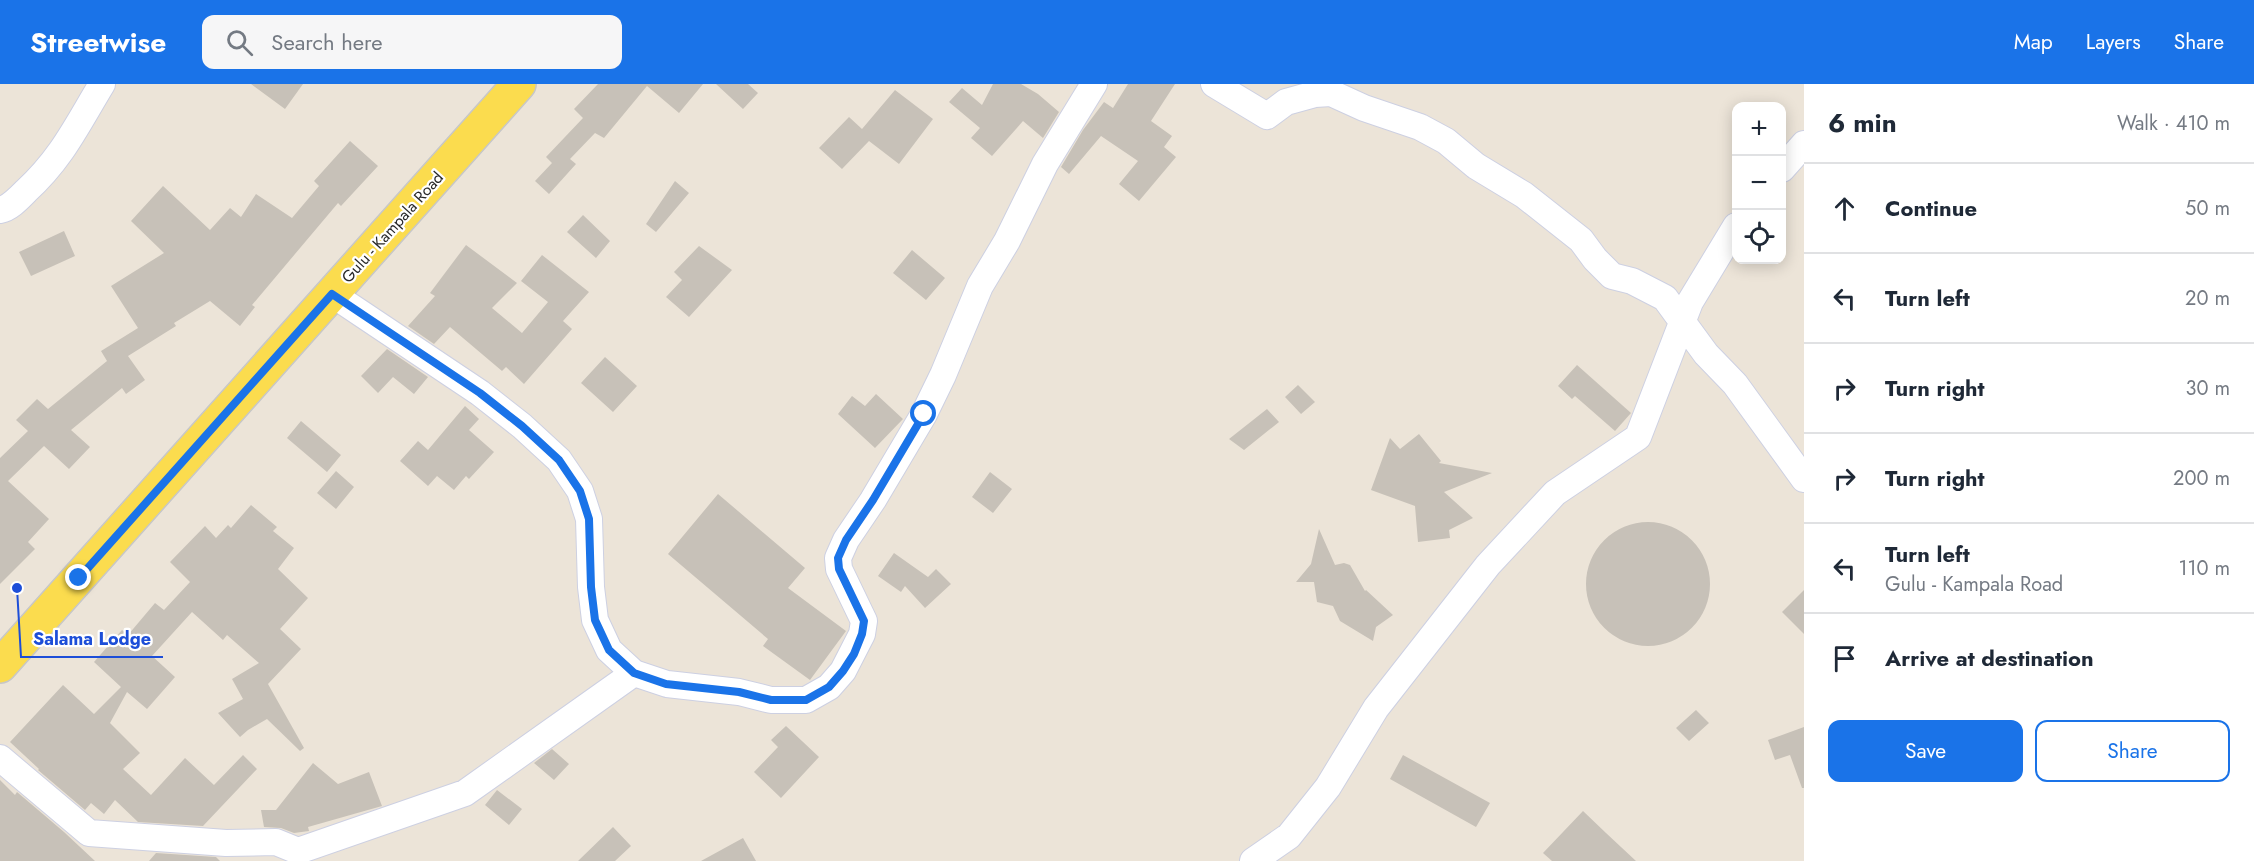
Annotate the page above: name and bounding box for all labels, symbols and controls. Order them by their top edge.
search box [202,15,622,69]
text: Streetwise [30,22,166,63]
icon: search [223,26,256,59]
text: Search here [271,26,383,58]
text: Map [2014,27,2053,57]
text: Layers [2086,27,2141,57]
text: Share [2174,27,2224,57]
map controls [1732,102,1786,264]
button: + [1732,102,1786,156]
text: 6 min [1828,104,1897,142]
text: Walk · 410 m [2117,109,2230,138]
button: − [1732,156,1786,210]
street label: Gulu - Kampala Road [336,167,449,288]
icon: ahead [1828,192,1861,225]
text: Continue [1885,192,1977,224]
text: 50 m [2185,194,2230,223]
button: locate [1732,210,1786,264]
icon: left [1828,282,1861,315]
text: Turn left [1885,282,1970,314]
text: 20 m [2185,284,2230,313]
icon: right [1828,372,1861,405]
text: Turn right [1885,372,1985,404]
text: 30 m [2185,374,2230,403]
route start [910,400,936,426]
icon: right [1828,462,1861,495]
text: Turn right [1885,462,1985,494]
text: 200 m [2173,464,2230,493]
text: Turn left [1885,538,1970,570]
icon: left [1828,552,1861,585]
text: 110 m [2178,554,2230,583]
route end [65,564,91,590]
text: Gulu - Kampala Road [1885,570,2063,599]
callout: Salama Lodge [21,621,163,657]
text: Salama Lodge [33,626,151,652]
icon: arrive [1828,642,1861,675]
text: Arrive at destination [1885,642,2094,674]
button: Save [1828,720,2023,782]
button: Share [2035,720,2230,782]

